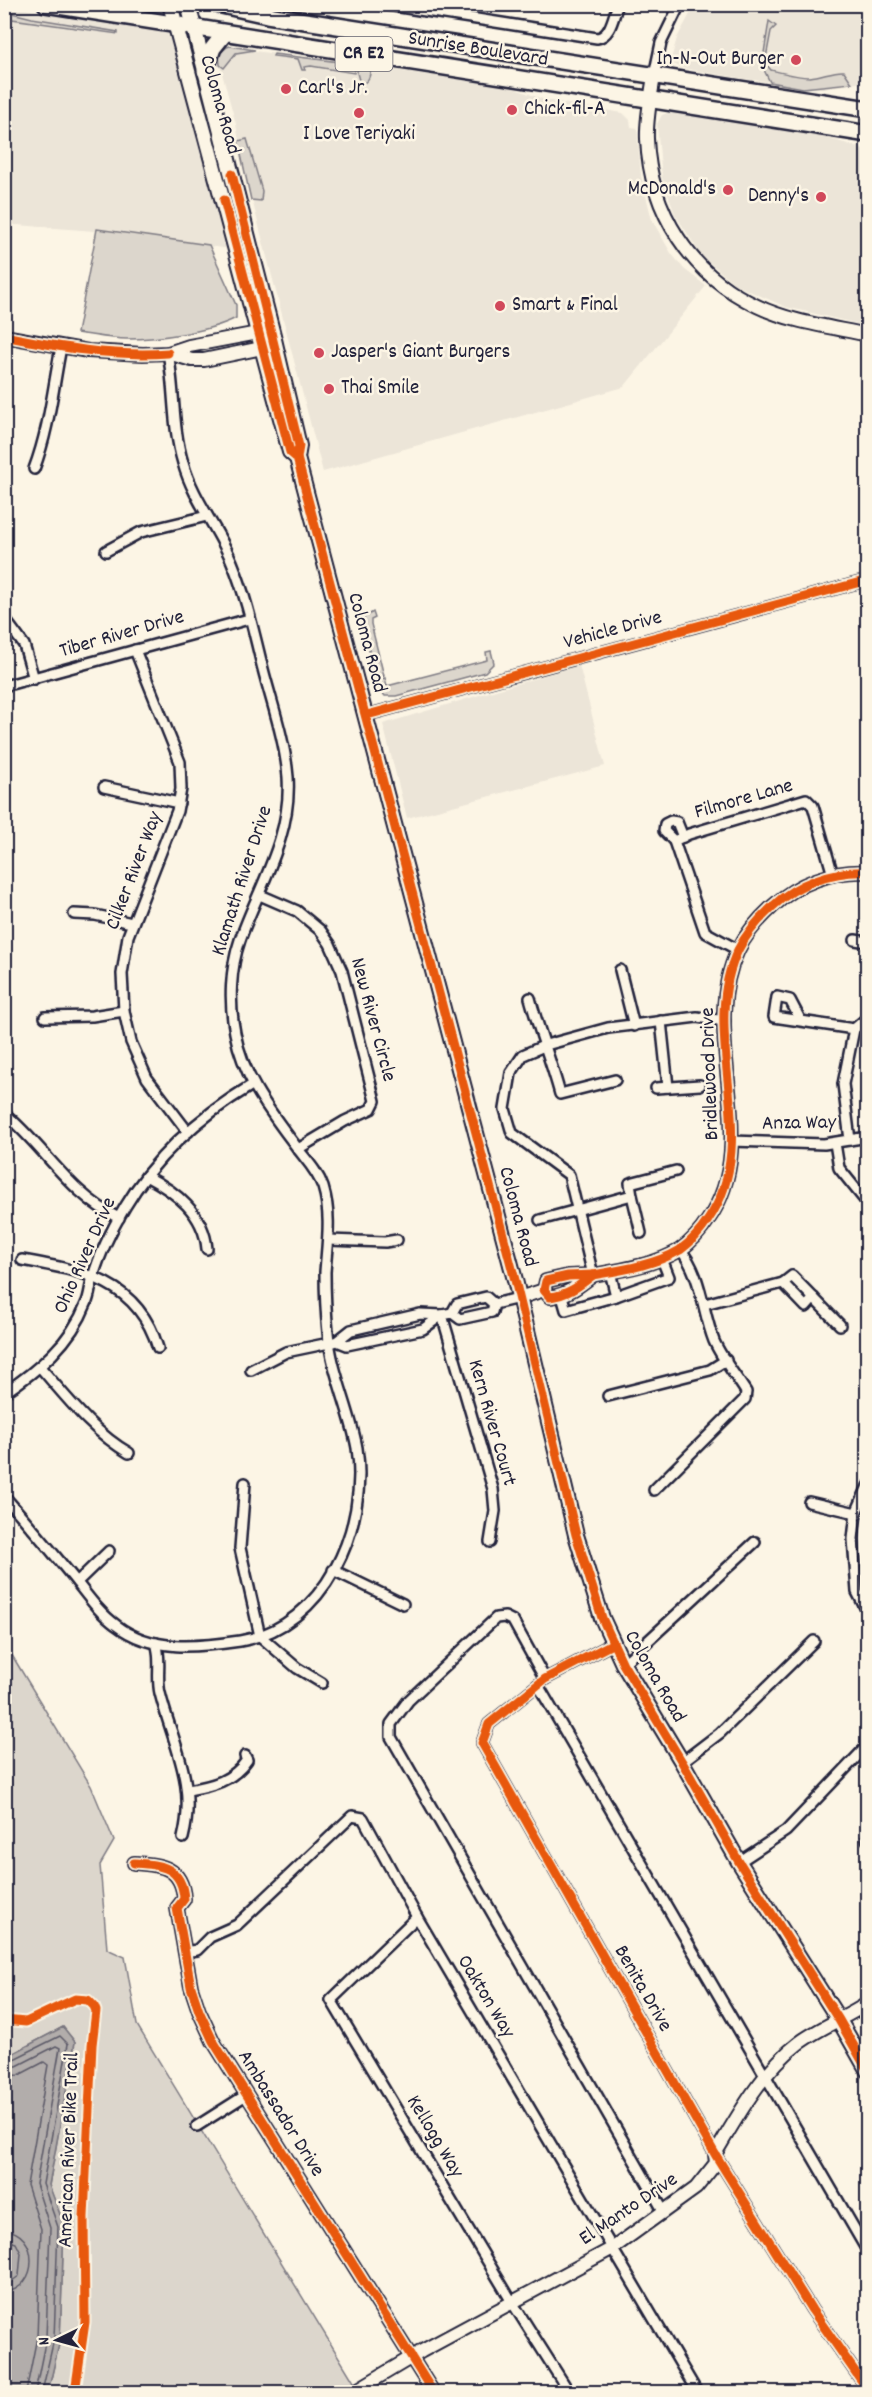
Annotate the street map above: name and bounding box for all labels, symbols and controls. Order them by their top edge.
street label: Sunrise Boulevard [406,24,550,76]
road number: CR E2 [336,37,392,71]
place label: In-N-Out Burger [656,45,784,75]
street label: Coloma Road [190,52,248,158]
marker: In-N-Out Burger [789,53,803,67]
place label: Carl's Jr. [298,74,368,104]
marker: Carl's Jr. [279,82,293,96]
place label: Chick-fil-A [524,95,605,125]
marker: Chick-fil-A [505,103,519,117]
marker: I Love Teriyaki [352,106,366,120]
place label: I Love Teriyaki [303,120,415,150]
place label: McDonald's [628,175,716,205]
place label: Denny's [748,182,809,212]
marker: McDonald's [721,183,735,197]
marker: Denny's [814,190,828,204]
place label: Smart & Final [512,291,618,321]
marker: Smart & Final [493,299,507,313]
place label: Jasper's Giant Burgers [331,338,510,368]
marker: Jasper's Giant Burgers [312,346,326,360]
place label: Thai Smile [341,374,419,404]
marker: Thai Smile [322,382,336,396]
street label: Coloma Road [338,590,394,696]
street label: Tiber River Drive [56,603,188,667]
street label: Vehicle Drive [560,603,666,659]
street label: Filmore Lane [691,772,797,828]
street label: Klamath River Drive [205,802,281,960]
street label: Cilker River Way [99,807,172,935]
street label: New River Circle [341,955,403,1085]
street label: Bridlewood Drive [694,1007,728,1141]
street label: Anza Way [762,1108,837,1140]
street label: Coloma Road [489,1164,545,1270]
street label: Ohio River Drive [47,1193,125,1319]
street label: Kern River Court [459,1356,523,1490]
street label: Coloma Road [615,1625,693,1729]
street label: Benita Drive [605,1940,679,2038]
street label: Oakton Way [448,1950,522,2045]
street label: Ambassador Drive [229,2045,331,2183]
street label: American River Bike Trail [52,2052,88,2248]
street label: Kellogg Way [397,2090,471,2185]
street label: El Manto Drive [574,2166,684,2254]
north arrow [27,2310,87,2370]
text: N [33,2336,56,2346]

